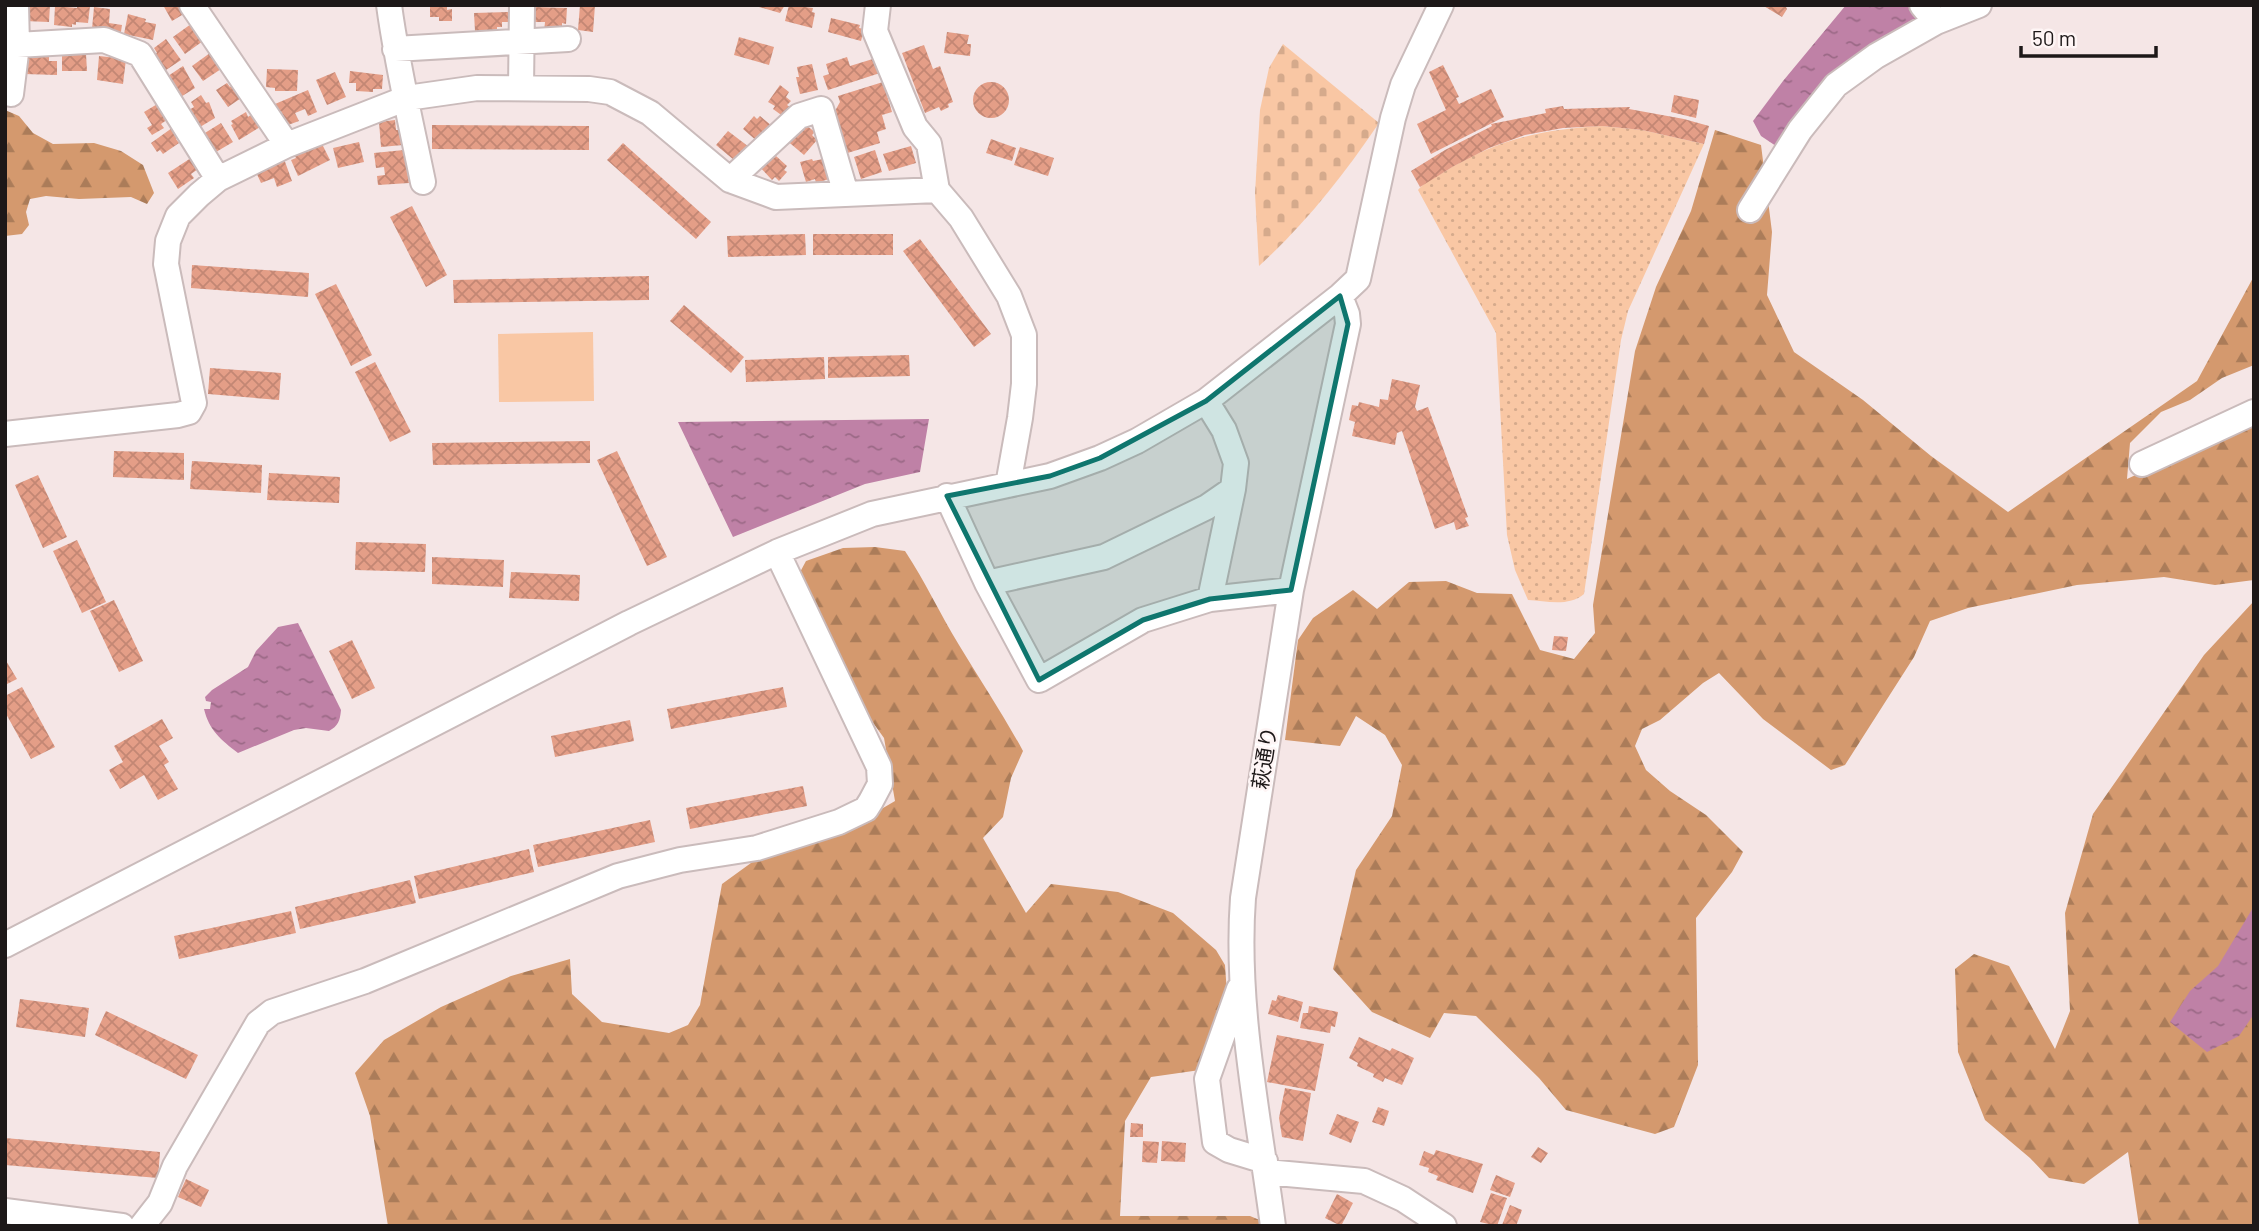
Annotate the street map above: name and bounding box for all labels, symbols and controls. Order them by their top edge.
scale bar [2021,14,2156,58]
text: 50 m [2032,25,2076,50]
street label: 萩通り [1246,725,1281,791]

